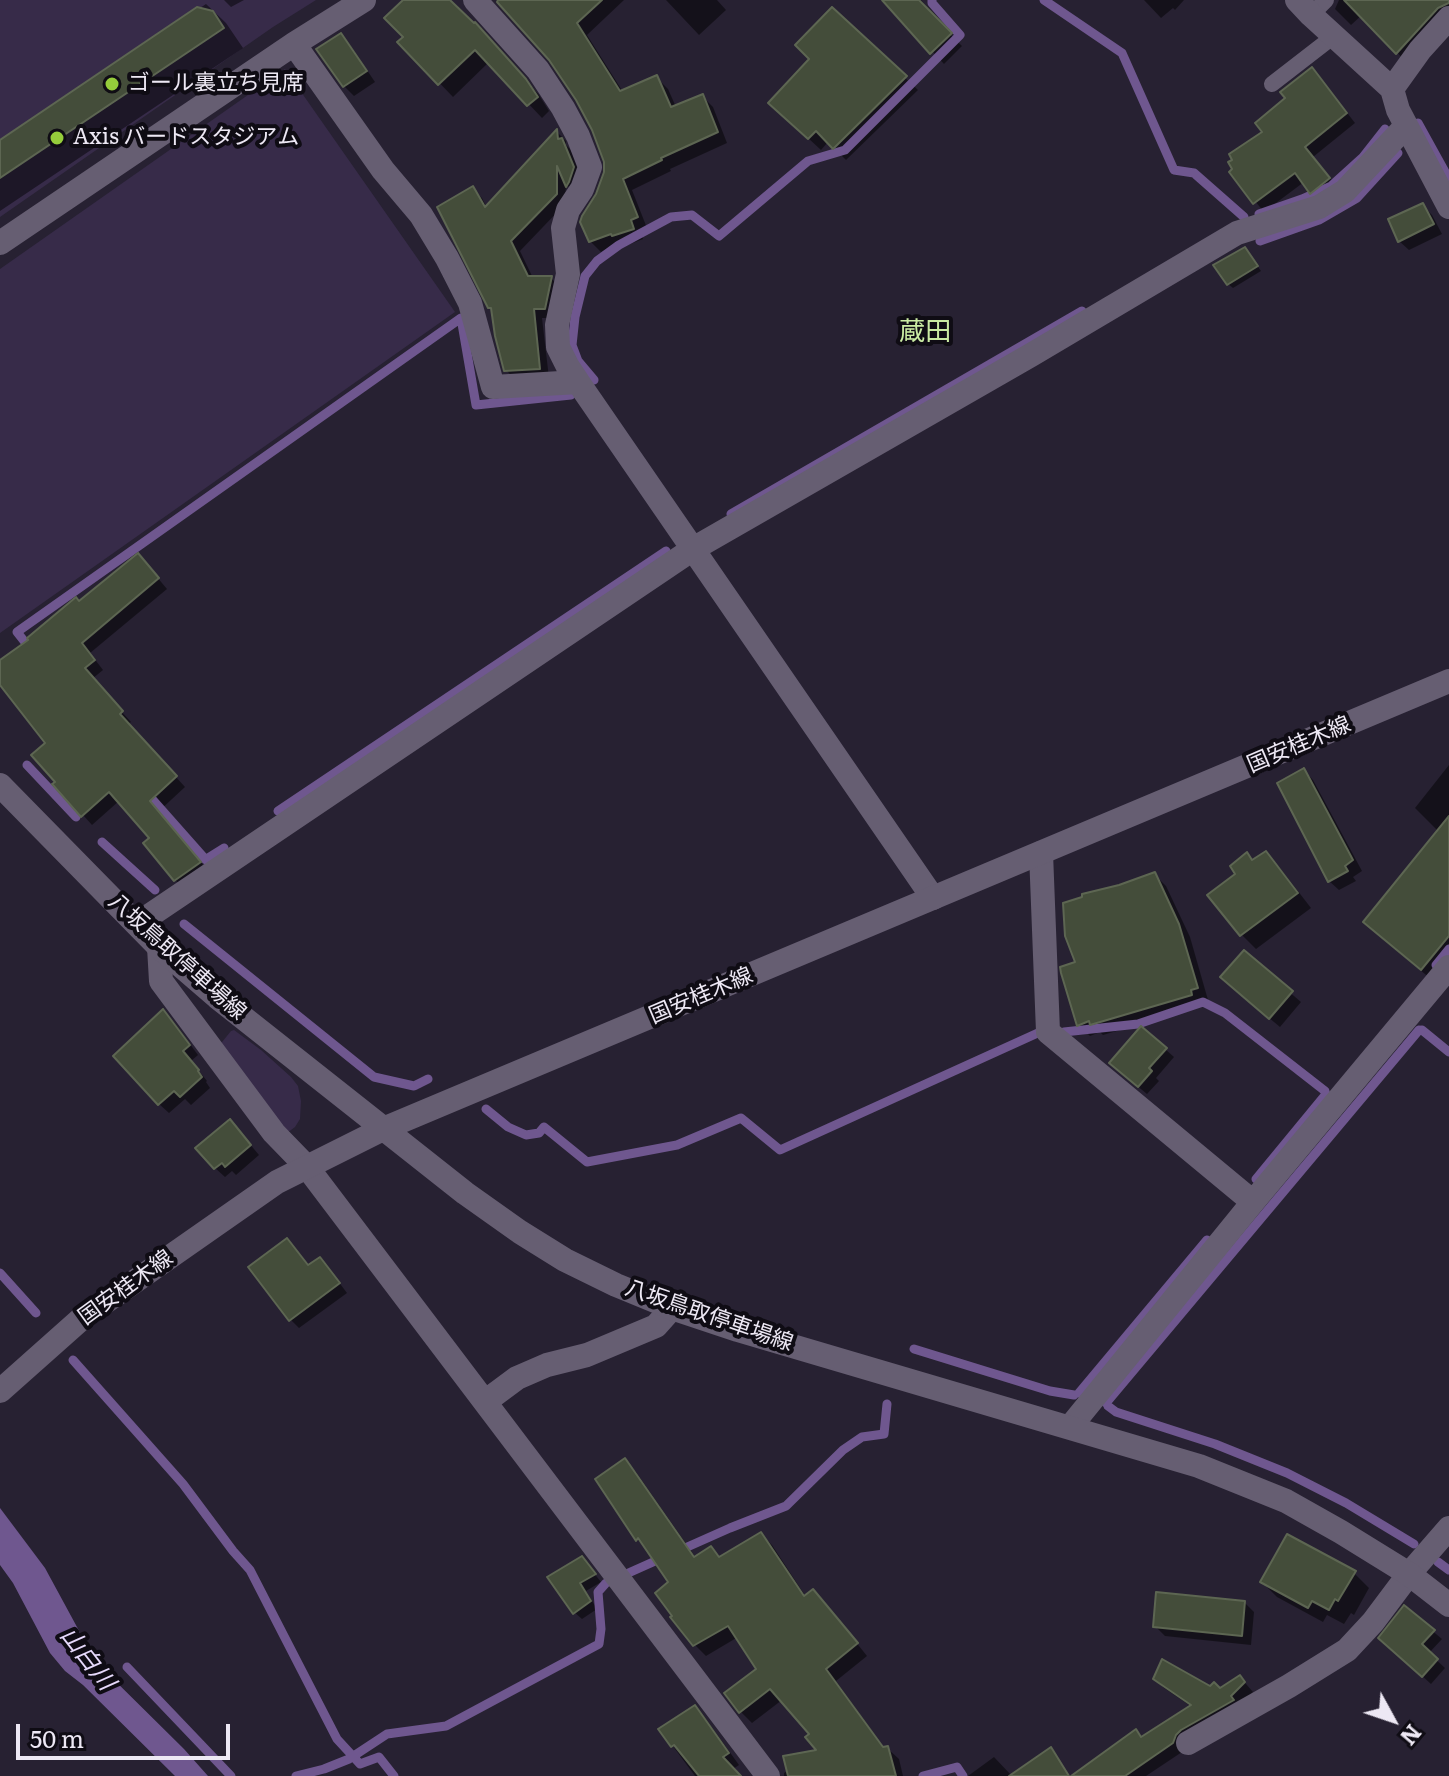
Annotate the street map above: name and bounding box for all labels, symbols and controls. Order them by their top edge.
place label: ゴール裏立ち見席 [128,71,304,97]
marker: ゴール裏立ち見席 [103,75,121,93]
place label: Axis バードスタジアム [73,125,299,151]
marker: Axis バードスタジアム [48,129,66,147]
district label: 蔵田 [899,316,951,348]
street label: 国安桂木線 [1243,711,1355,779]
street label: 八坂鳥取停車場線 [103,888,251,1026]
street label: 国安桂木線 [645,962,757,1030]
street label: 国安桂木線 [74,1245,178,1331]
street label: 八坂鳥取停車場線 [621,1275,797,1357]
water label: 山白川 [53,1622,121,1696]
north arrow [1353,1680,1433,1760]
scale bar [20,1708,234,1758]
text: N [1393,1718,1430,1753]
text: 50 m [30,1720,84,1755]

